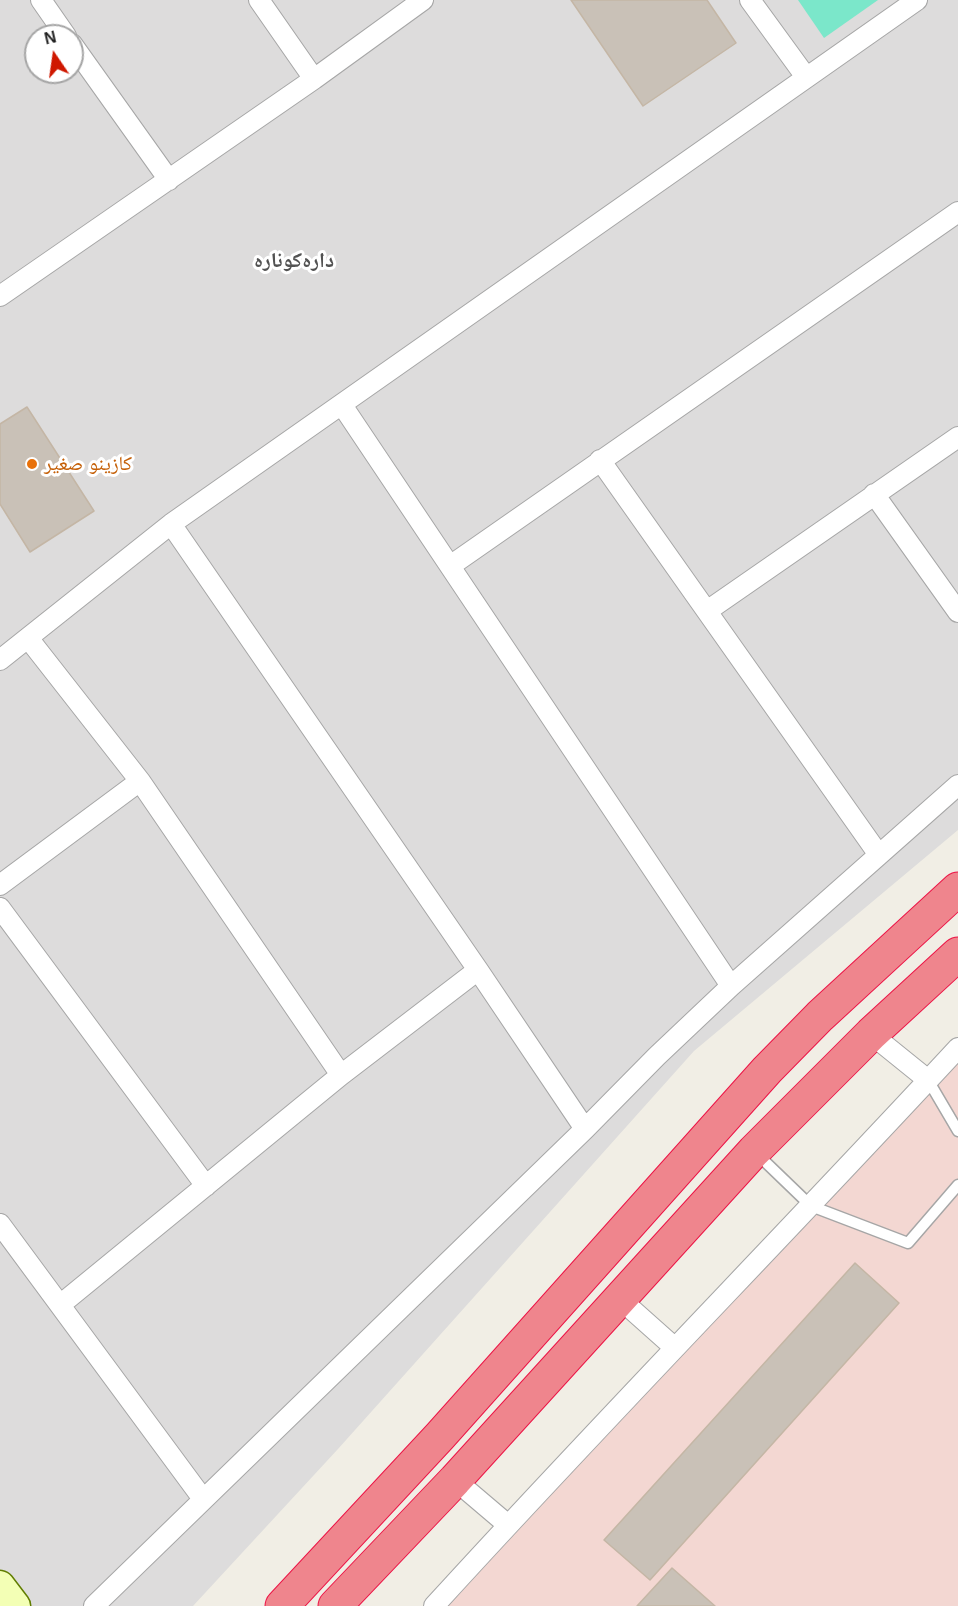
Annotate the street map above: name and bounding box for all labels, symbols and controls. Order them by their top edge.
north arrow [24,24,84,84]
text: N [43,28,58,48]
district label: دارەکونارە [254,248,334,274]
place label: كازينو صغير [44,452,132,476]
marker: كازينو صغير [25,457,39,471]

